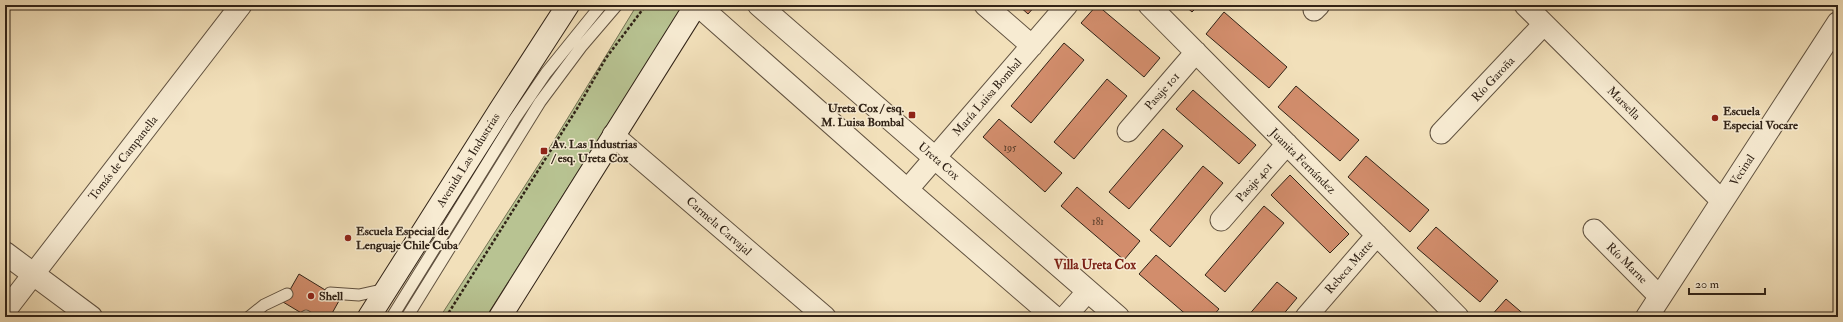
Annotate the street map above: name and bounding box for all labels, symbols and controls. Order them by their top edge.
street label: Río Garoña [1469,53,1519,105]
street label: María Luisa Bombal [950,55,1025,139]
street label: Pasaje 101 [1142,69,1183,113]
street label: Marsella [1604,83,1644,124]
place label: Ureta Cox / esq. M. Luisa Bombal [820,101,905,130]
place label: Escuela Especial Vocare [1723,104,1799,133]
street label: Avenida Las Industrias [433,110,503,211]
marker: Ureta Cox / esq. M. Luisa Bombal [907,110,917,120]
street label: Tomás de Campanella [86,112,162,204]
marker: Escuela Especial Vocare [1710,113,1720,123]
street label: Juanita Fernández [1266,125,1339,198]
place label: Av. Las Industrias / esq. Ureta Cox [551,137,637,166]
street label: Ureta Cox [915,139,963,184]
house number: 195 [1003,142,1017,154]
marker: Av. Las Industrias / esq. Ureta Cox [539,146,549,156]
street label: Vecinal [1727,152,1758,189]
street label: Pasaje 401 [1233,159,1276,205]
street label: Carmela Carvajal [683,194,755,259]
house number: 181 [1092,216,1104,228]
place label: Escuela Especial de Lenguaje Chile Cuba [356,224,459,253]
marker: Escuela Especial de Lenguaje Chile Cuba [343,233,353,243]
street label: Rebeca Matte [1322,238,1377,297]
street label: Río Marne [1603,240,1650,287]
district label: Villa Ureta Cox [1053,257,1136,273]
scale bar [1689,270,1765,296]
text: 20 m [1695,277,1720,292]
place label: Shell [319,289,344,304]
marker: Shell [306,291,316,301]

